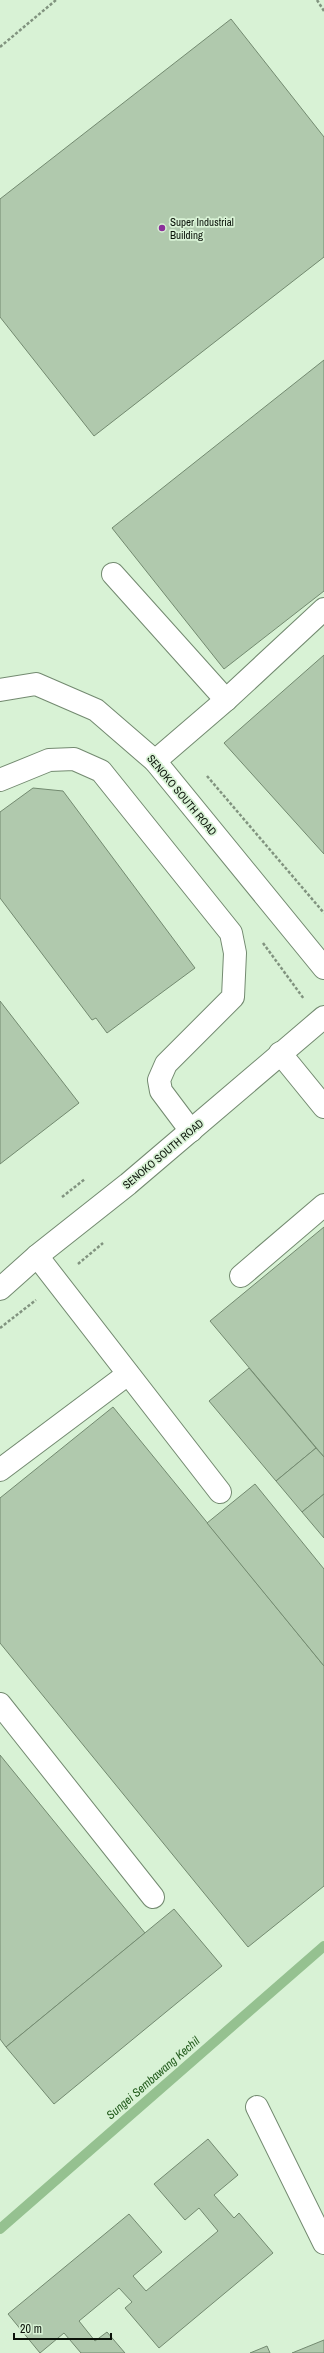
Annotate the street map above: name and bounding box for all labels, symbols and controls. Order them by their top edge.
place label: Super Industrial Building [170,215,234,242]
marker: Super Industrial Building [157,223,167,233]
street label: SENOKO SOUTH ROAD [144,752,220,838]
street label: SENOKO SOUTH ROAD [120,1116,206,1192]
water label: Sungei Sembawang Kechil [103,2032,204,2123]
scale bar [14,2315,111,2341]
text: 20 m [20,2321,42,2337]

